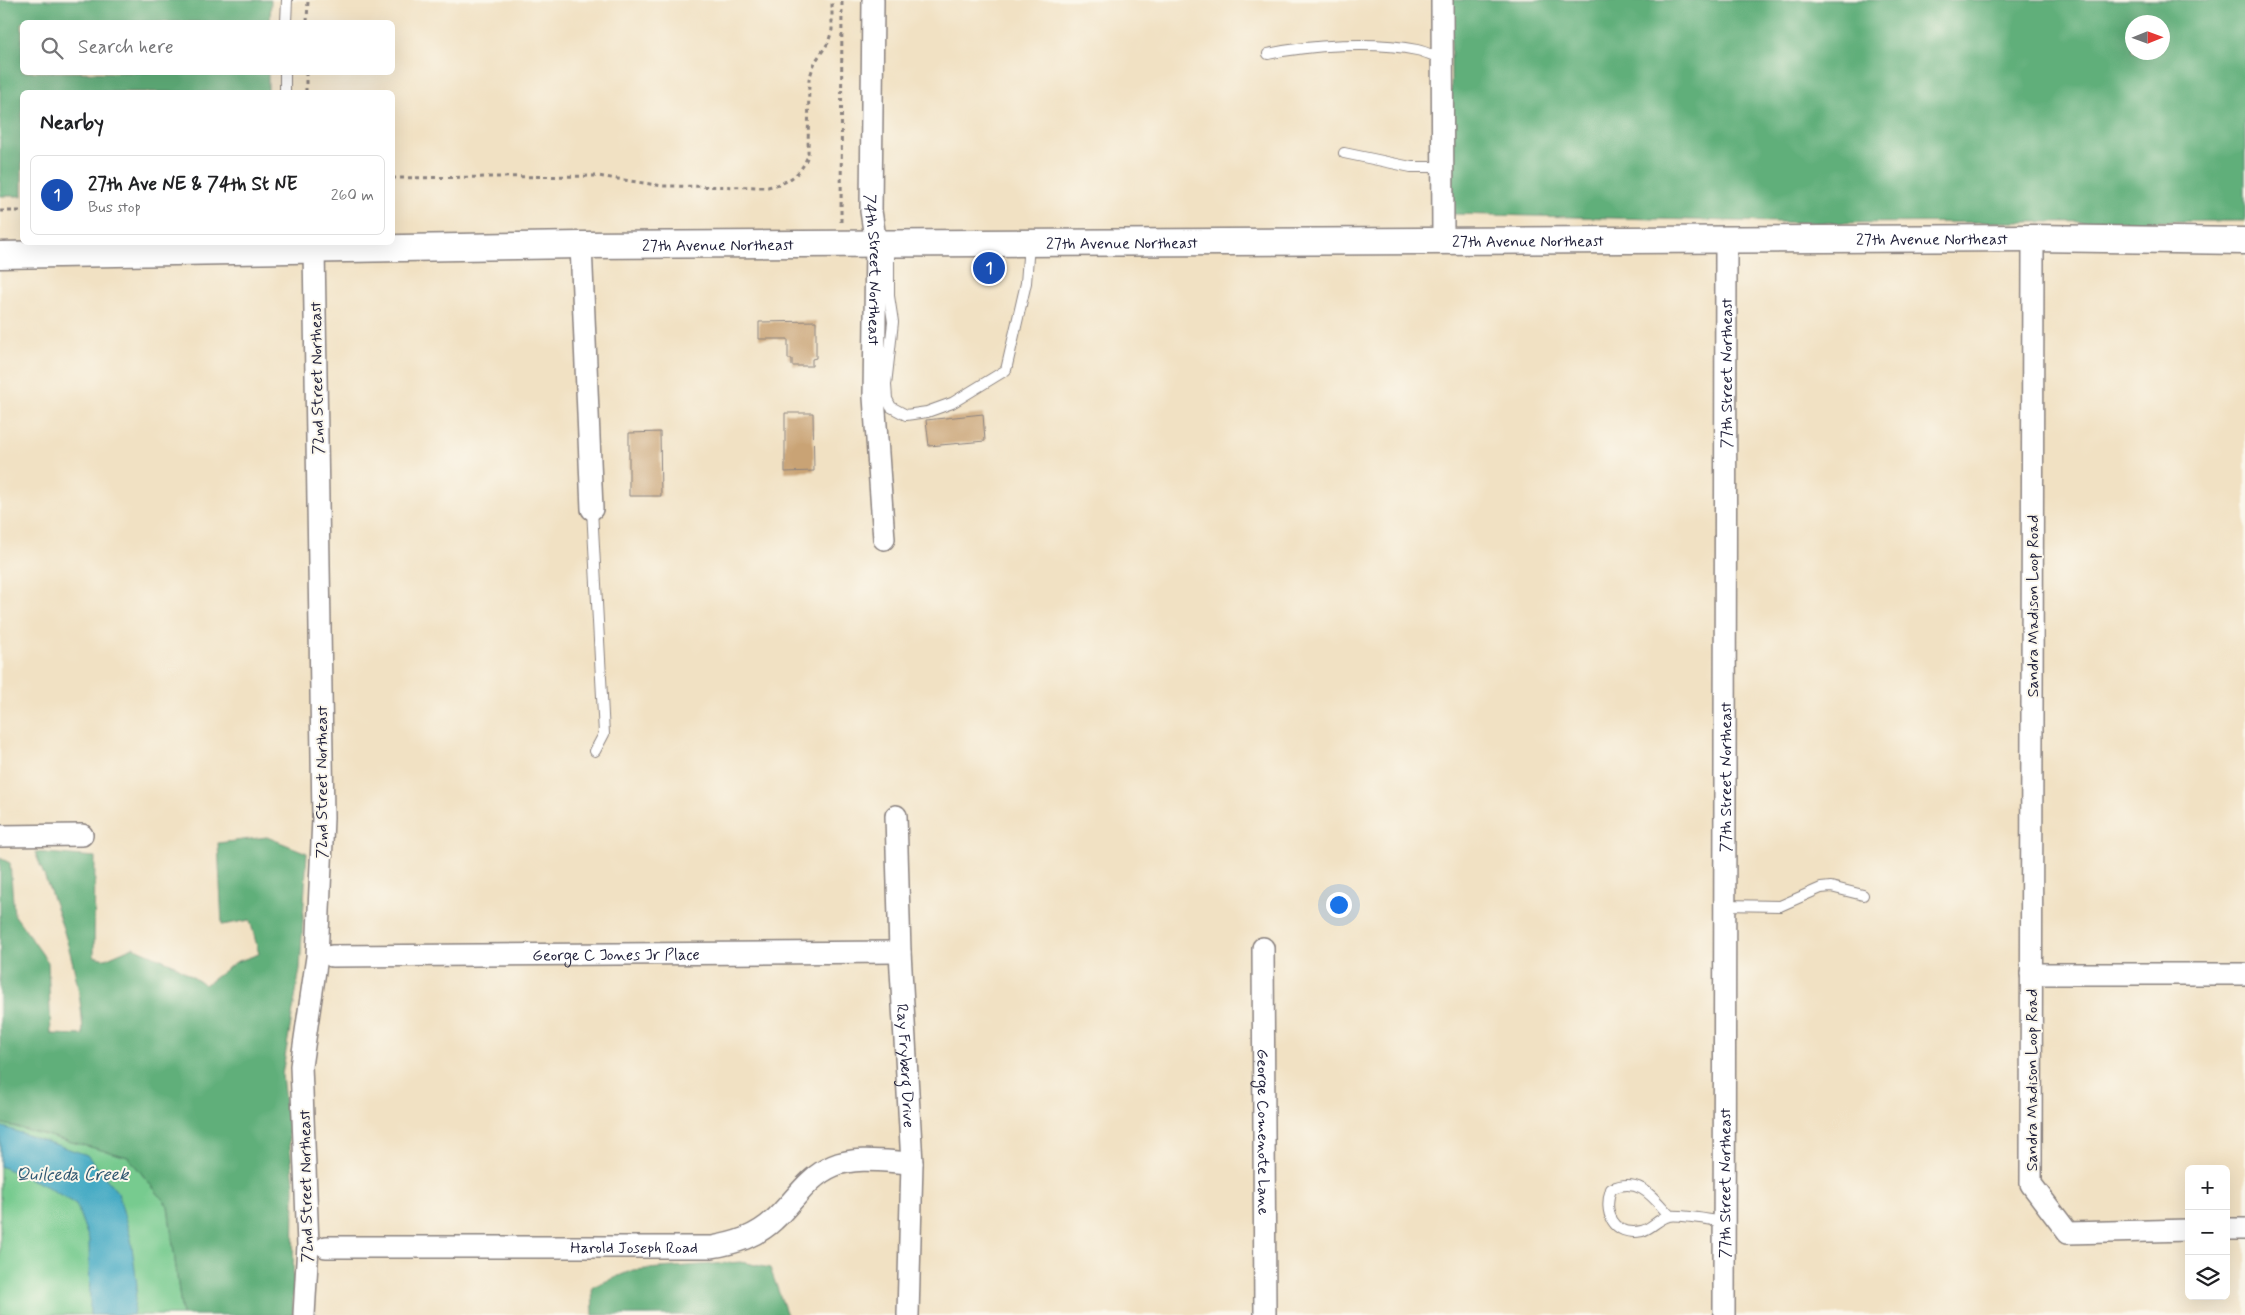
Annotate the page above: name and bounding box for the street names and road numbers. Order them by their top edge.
street label: 74th Street Northeast [859,194,885,346]
street label: 27th Avenue Northeast [1856,229,2008,251]
street label: 27th Avenue Northeast [1452,231,1604,253]
street label: 27th Avenue Northeast [1046,233,1198,255]
street label: 27th Avenue Northeast [642,235,794,257]
street label: 77th Street Northeast [1717,298,1738,448]
street label: 72nd Street Northeast [306,301,329,455]
street label: Sandra Madison Loop Road [2023,515,2044,697]
street label: 77th Street Northeast [1716,702,1737,852]
street label: 72nd Street Northeast [312,706,333,858]
street label: George C Jones Jr Place [532,944,700,967]
street label: Sandra Madison Loop Road [2022,989,2043,1171]
street label: Ray Fryberg Drive [891,1003,919,1128]
street label: George Comenote Lane [1251,1049,1273,1216]
street label: 77th Street Northeast [1715,1108,1736,1258]
street label: 72nd Street Northeast [295,1109,318,1263]
street label: Harold Joseph Road [570,1238,698,1259]

